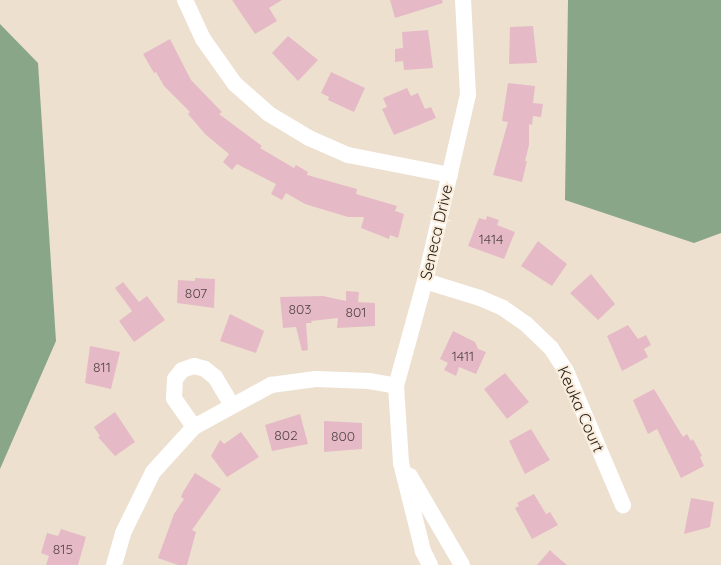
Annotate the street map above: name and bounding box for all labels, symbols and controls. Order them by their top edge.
street label: Seneca Drive [416,182,456,282]
house number: 1414 [479,231,503,247]
house number: 807 [185,285,207,301]
house number: 803 [288,301,312,317]
house number: 801 [345,304,367,320]
house number: 1411 [452,348,474,364]
house number: 811 [93,359,111,375]
street label: Keuka Court [554,363,608,455]
house number: 802 [274,427,298,443]
house number: 800 [331,428,355,444]
house number: 815 [53,541,73,557]

